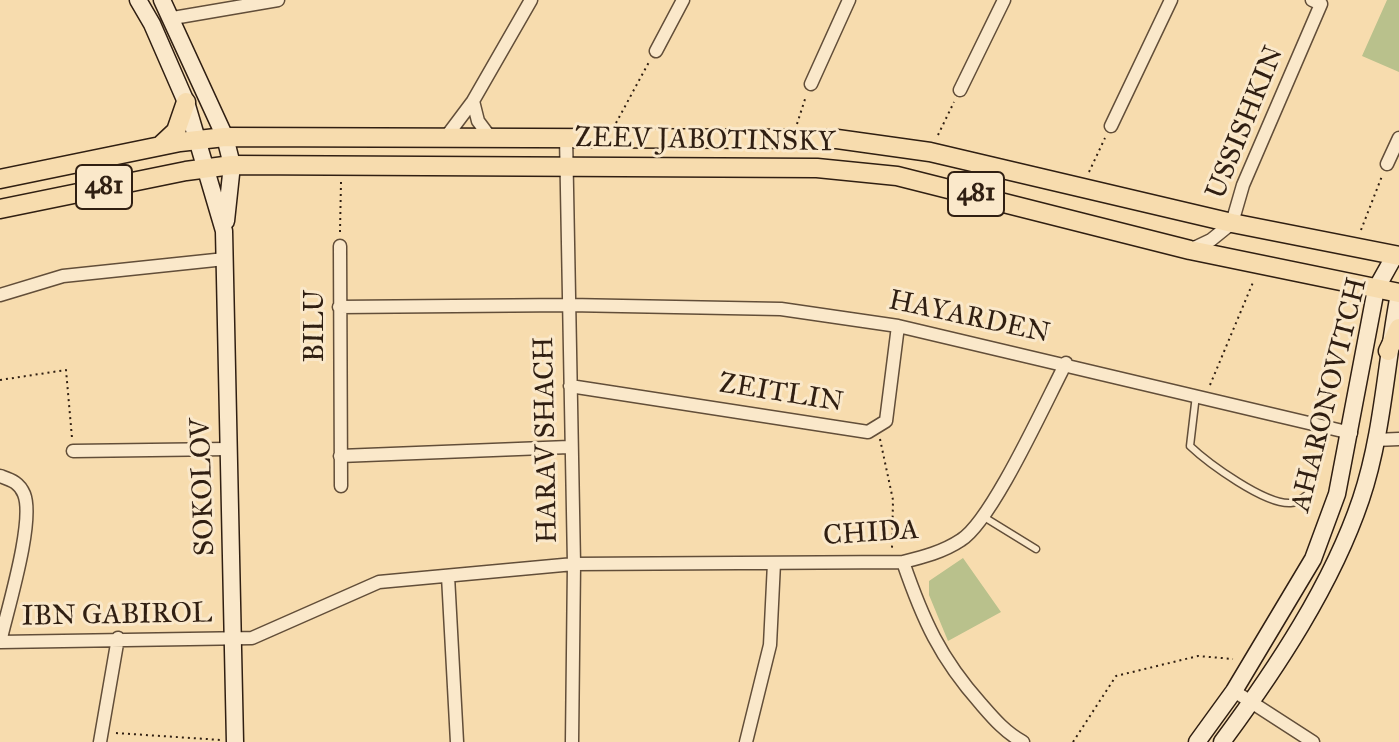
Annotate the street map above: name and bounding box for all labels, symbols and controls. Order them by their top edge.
street label: USSISHKIN [1200,42,1292,204]
street label: ZEEV JABOTINSKY [574,122,836,160]
road number: 481 [76,165,132,209]
road number: 481 [948,172,1004,216]
street label: AHARONOVITCH [1285,274,1375,516]
street label: HAYARDEN [885,285,1053,351]
street label: BILU [299,290,333,362]
street label: HARAV SHACH [528,336,566,544]
street label: ZEITLIN [717,368,845,420]
street label: SOKOLOV [185,417,223,557]
street label: CHIDA [822,514,920,554]
street label: IBN GABIROL [21,598,213,634]

